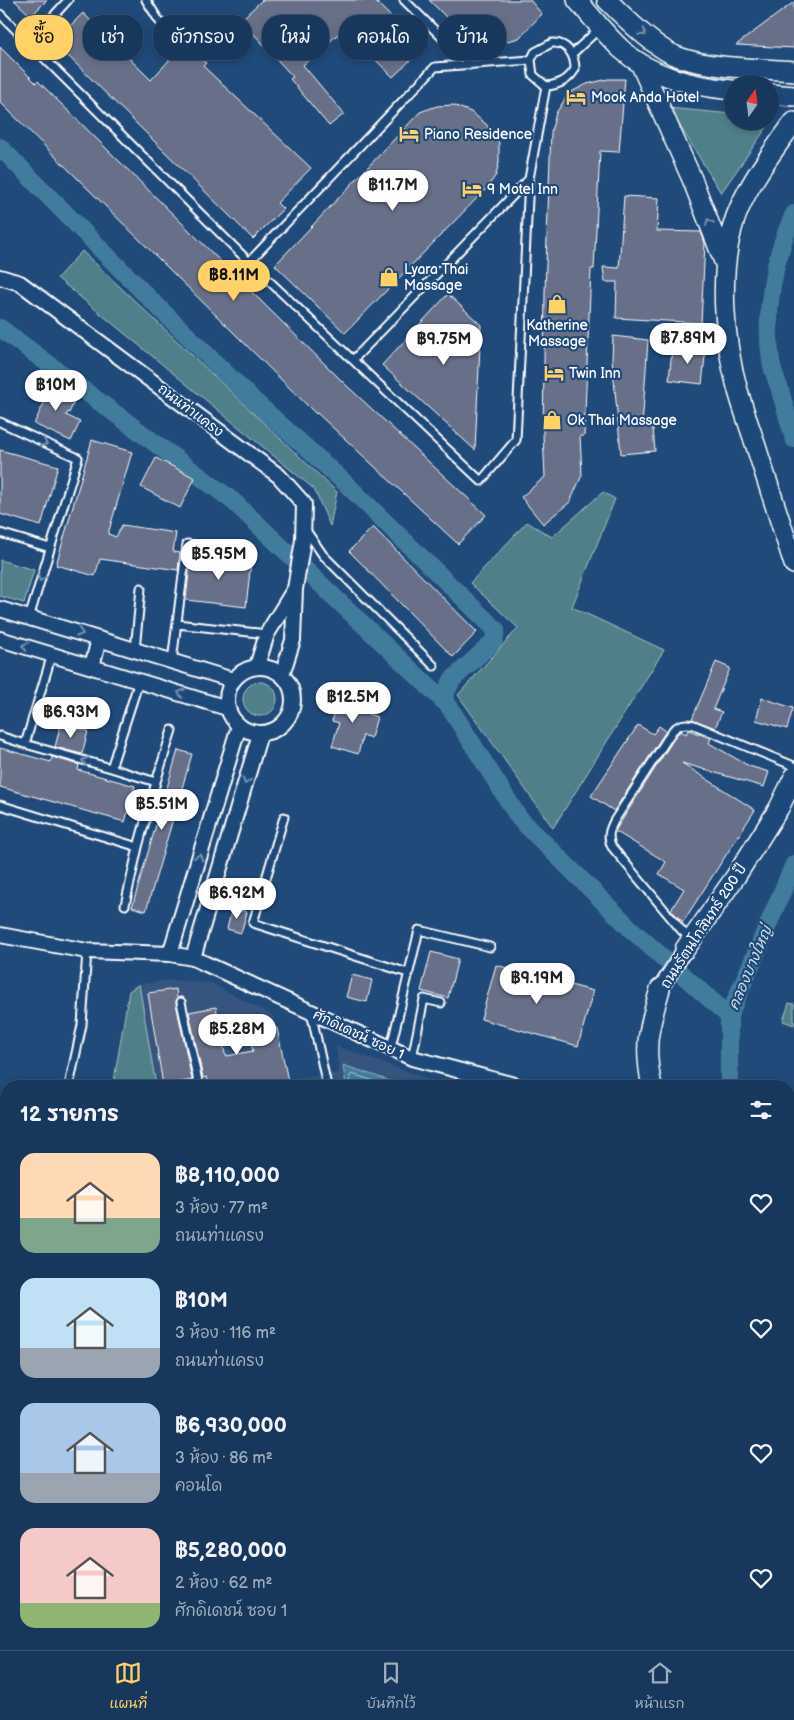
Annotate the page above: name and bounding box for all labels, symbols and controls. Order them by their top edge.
chip: ซื้อ [15,15,73,60]
chip: เช่า [83,15,143,60]
chip: ตัวกรอง [153,15,252,60]
chip: ใหม่ [262,15,329,60]
chip: คอนโด [339,15,428,60]
chip: บ้าน [438,15,506,60]
one-way arrow [637,28,646,37]
north arrow [724,75,779,130]
map controls [724,75,779,130]
hotel icon: Mook Anda Hotel [565,86,587,108]
place label: Mook Anda Hotel [591,89,699,106]
hotel icon: Piano Residence [398,123,420,145]
place label: Piano Residence [424,126,532,143]
pin: ฿11.7M [352,170,434,212]
text: ฿11.7M [368,176,418,195]
hotel icon: 9 Motel Inn [461,178,483,200]
place label: 9 Motel Inn [487,181,558,198]
one-way arrow [705,218,715,227]
pin: ฿8.11M [193,260,275,302]
place label: Lyara Thai Massage [404,261,468,294]
text: ฿8.11M [209,266,259,285]
shop icon: Lyara Thai Massage [378,266,400,288]
shop icon: Katherine Massage [546,293,568,315]
place label: Katherine Massage [526,317,588,350]
pin: ฿7.89M [647,322,729,365]
pin: ฿9.75M [403,324,485,366]
text: ฿7.89M [661,329,715,348]
text: ฿9.75M [417,330,471,349]
hotel icon: Twin Inn [543,362,565,384]
place label: Twin Inn [569,365,621,382]
pin: ฿10M [26,370,86,412]
text: ฿10M [36,376,76,395]
street label: ถนนท่าแครง [155,380,227,441]
shop icon: Ok Thai Massage [541,409,563,431]
place label: Ok Thai Massage [567,412,677,429]
one-way arrow [39,437,48,447]
pin: ฿5.95M [178,538,260,581]
text: ฿5.95M [192,545,246,564]
one-way arrow [36,574,46,582]
one-way arrow [76,628,84,638]
one-way arrow [21,642,30,652]
pin: ฿12.5M [312,682,394,724]
text: ฿12.5M [327,688,379,707]
one-way arrow [177,689,185,699]
pin: ฿6.93M [30,696,112,739]
text: ฿6.93M [43,703,99,722]
one-way arrow [81,756,90,766]
one-way arrow [241,776,251,784]
pin: ฿5.51M [121,788,203,831]
text: ฿5.51M [136,795,188,814]
one-way arrow [194,853,204,862]
street label: ถนนรัตนโกสินทร์ 200 ปี [656,860,750,992]
pin: ฿6.92M [196,878,278,920]
text: ฿6.92M [209,884,265,903]
water label: คลองบางใหญ่ [723,920,778,1013]
pin: ฿9.19M [496,962,578,1005]
text: ฿9.19M [511,969,563,988]
street label: ศักดิเดชน์ ซอย 1 [311,1005,407,1063]
pin: ฿5.28M [196,1014,278,1056]
text: ฿5.28M [209,1020,265,1039]
icon: filters [747,1096,775,1124]
text: 12 รายการ [20,1102,119,1127]
text: ฿8,110,000 [175,1163,280,1188]
icon: home [60,1173,120,1233]
icon: heart [747,1189,775,1217]
text: 3 ห้อง · 77 m² [175,1199,268,1218]
text: ถนนท่าแครง [175,1227,264,1246]
text: ฿10M [175,1288,228,1313]
icon: home [60,1298,120,1358]
icon: heart [747,1314,775,1342]
text: 3 ห้อง · 116 m² [175,1324,276,1343]
text: ถนนท่าแครง [175,1352,264,1371]
text: ฿6,930,000 [175,1413,287,1438]
icon: home [60,1423,120,1483]
icon: heart [747,1439,775,1467]
text: 3 ห้อง · 86 m² [175,1449,273,1468]
text: คอนโด [175,1477,222,1496]
text: ฿5,280,000 [175,1538,287,1563]
icon: home [60,1548,120,1608]
icon: heart [747,1564,775,1592]
text: 2 ห้อง · 62 m² [175,1574,272,1593]
text: ศักดิเดชน์ ซอย 1 [175,1602,287,1621]
tab: แผนที่ [110,1659,147,1713]
tab: บันทึกไว้ [366,1659,416,1713]
tab: หน้าแรก [635,1659,684,1713]

